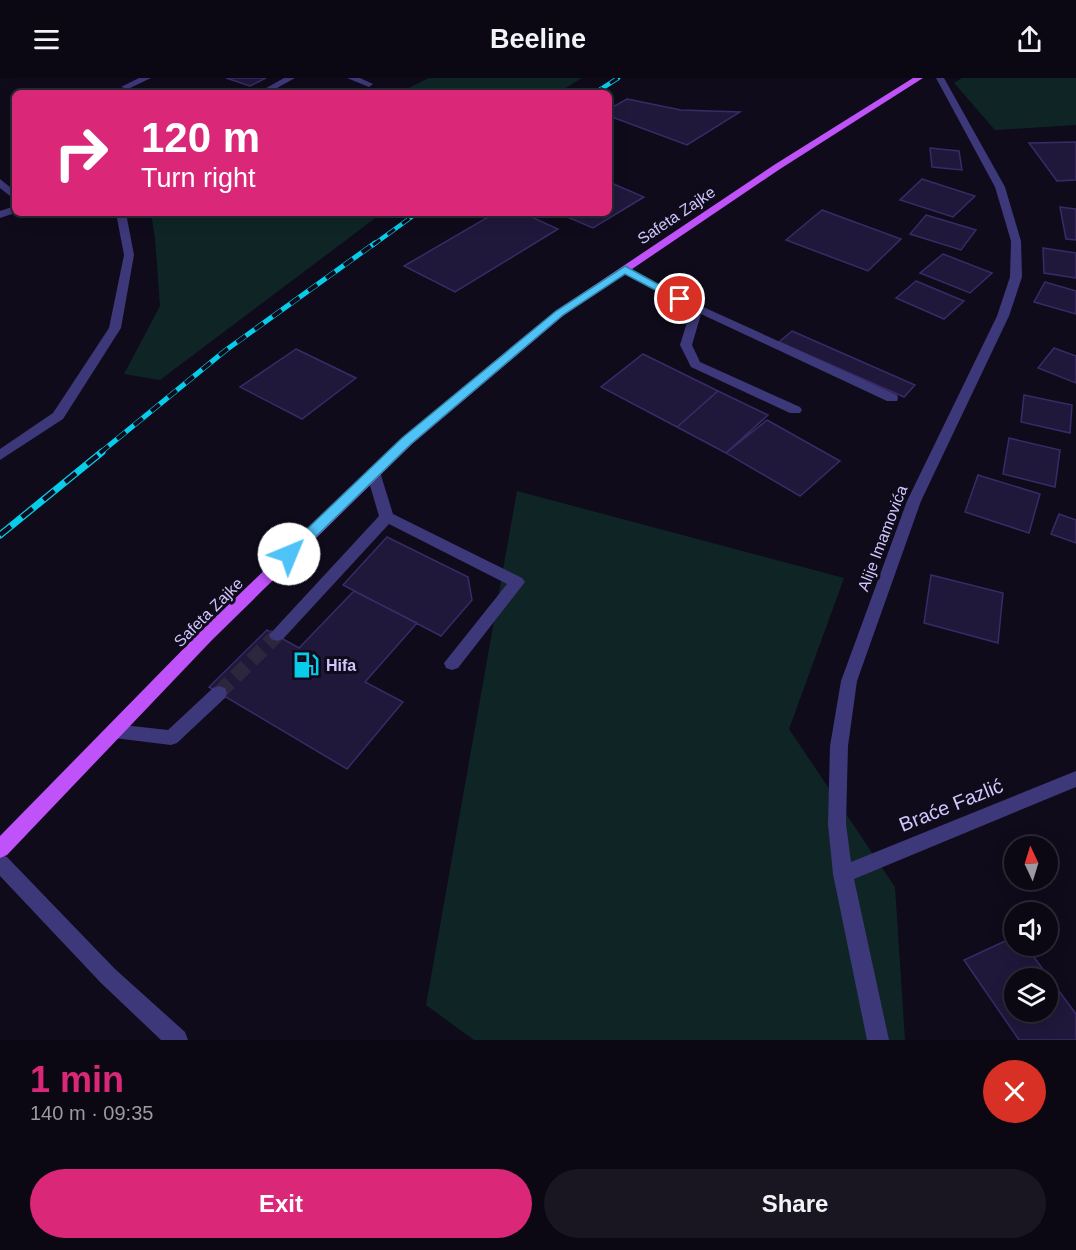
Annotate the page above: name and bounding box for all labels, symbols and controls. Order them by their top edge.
icon: menu [30,23,63,56]
icon: share [1013,23,1046,56]
text: Beeline [490,24,586,54]
icon: right [42,114,120,192]
text: 120 m [141,114,260,161]
text: Turn right [141,163,256,193]
street label: Safeta Zajke [634,183,718,248]
pin [654,273,705,324]
icon: arrive [663,282,696,315]
street label: Alije Imamovića [854,483,911,594]
position arrow [257,522,321,586]
street label: Safeta Zajke [171,575,246,650]
fuel station icon: Hifa [291,650,321,680]
place label: Hifa [326,657,356,674]
street label: Braće Fazlić [896,774,1006,836]
north arrow [1004,836,1058,890]
map controls [1004,836,1058,1022]
button: sound [1004,902,1058,956]
button: layers [1004,968,1058,1022]
text: 1 min [30,1059,124,1100]
button: close [983,1060,1046,1123]
text: 140 m · 09:35 [30,1102,153,1124]
button: Exit [30,1169,532,1238]
button: Share [544,1169,1046,1238]

